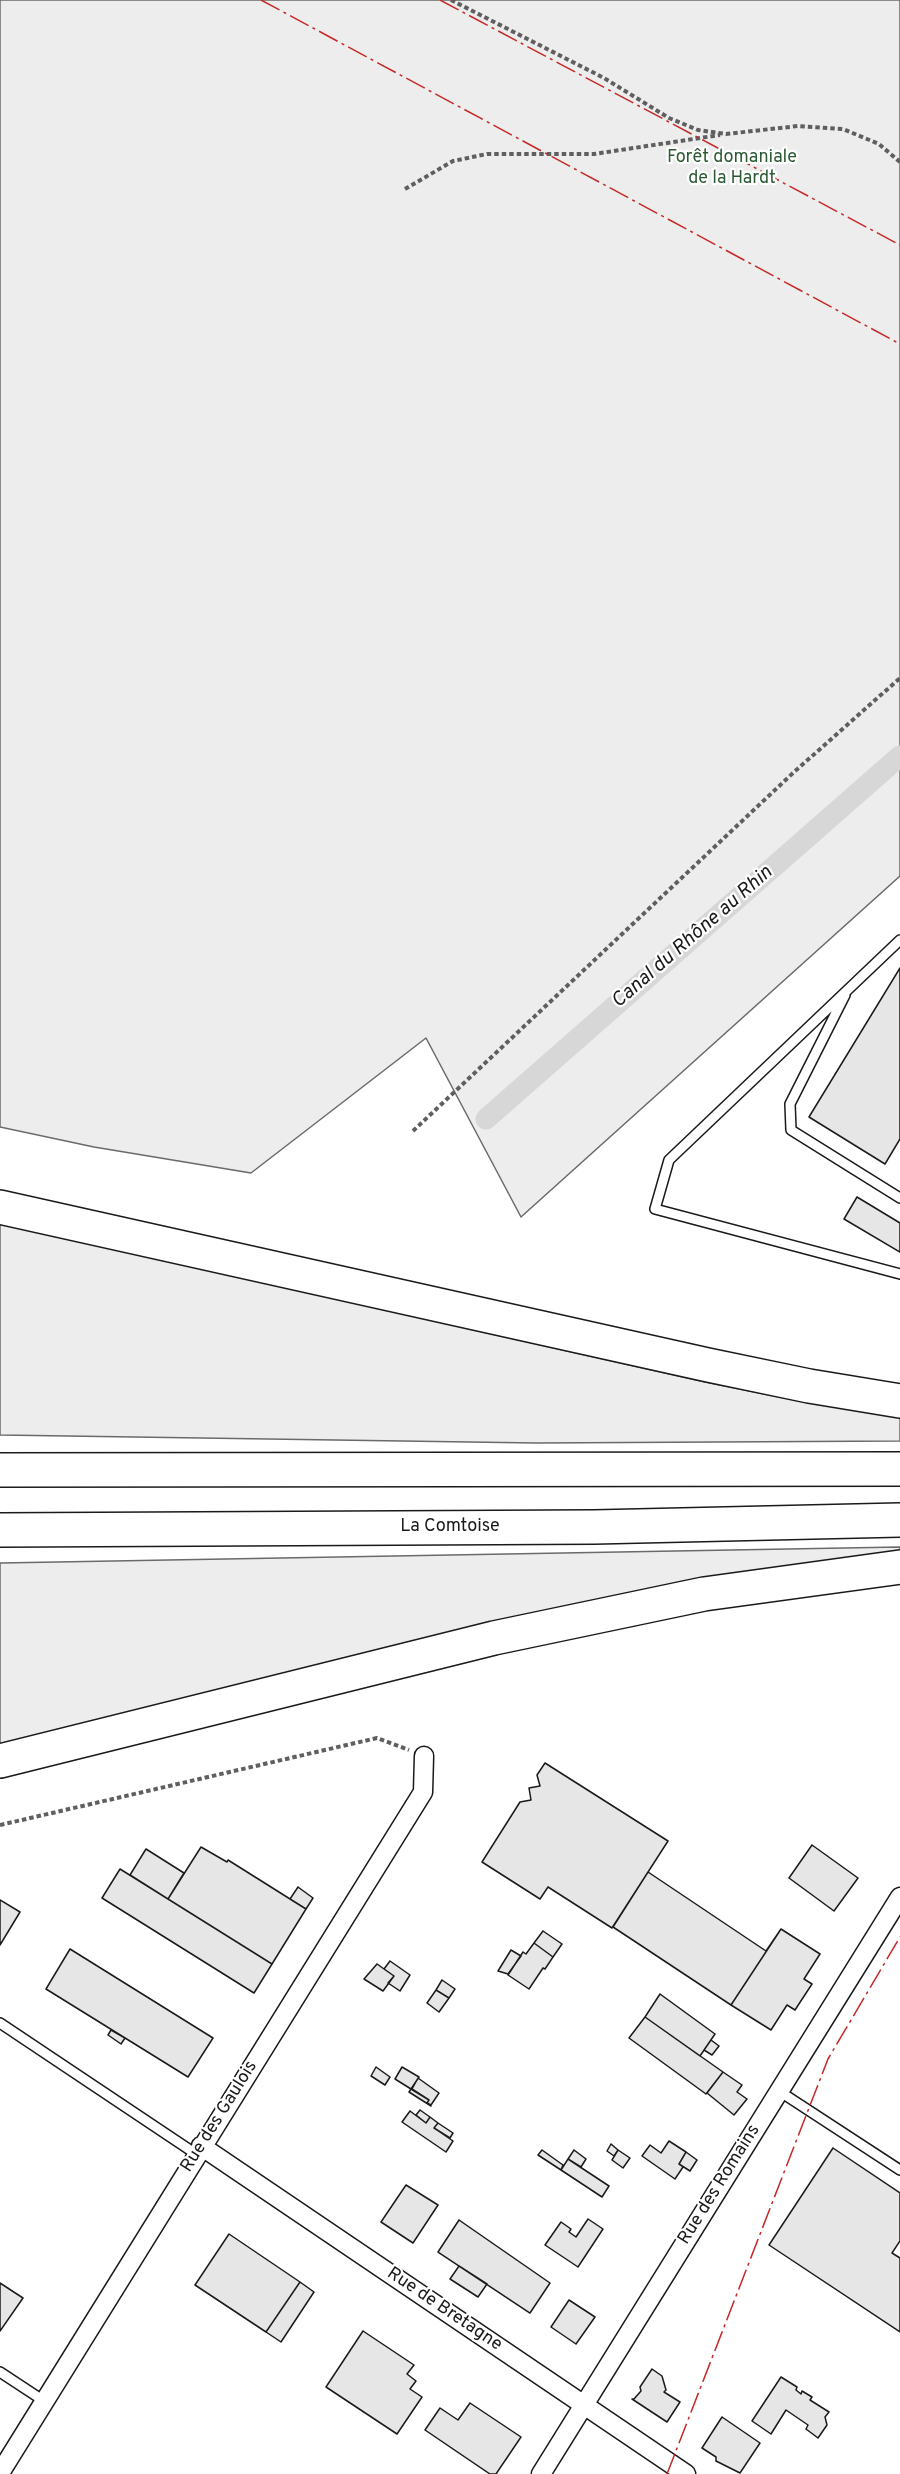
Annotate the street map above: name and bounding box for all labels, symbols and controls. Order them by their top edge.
park label: Forêt domaniale de la Hardt [667,147,797,190]
water label: Canal du Rhône au Rhin [608,862,778,1014]
street label: La Comtoise [400,1516,500,1538]
street label: Rue des Gaulois [177,2057,263,2177]
street label: Rue des Romains [674,2121,766,2249]
street label: Rue de Bretagne [382,2264,506,2356]

